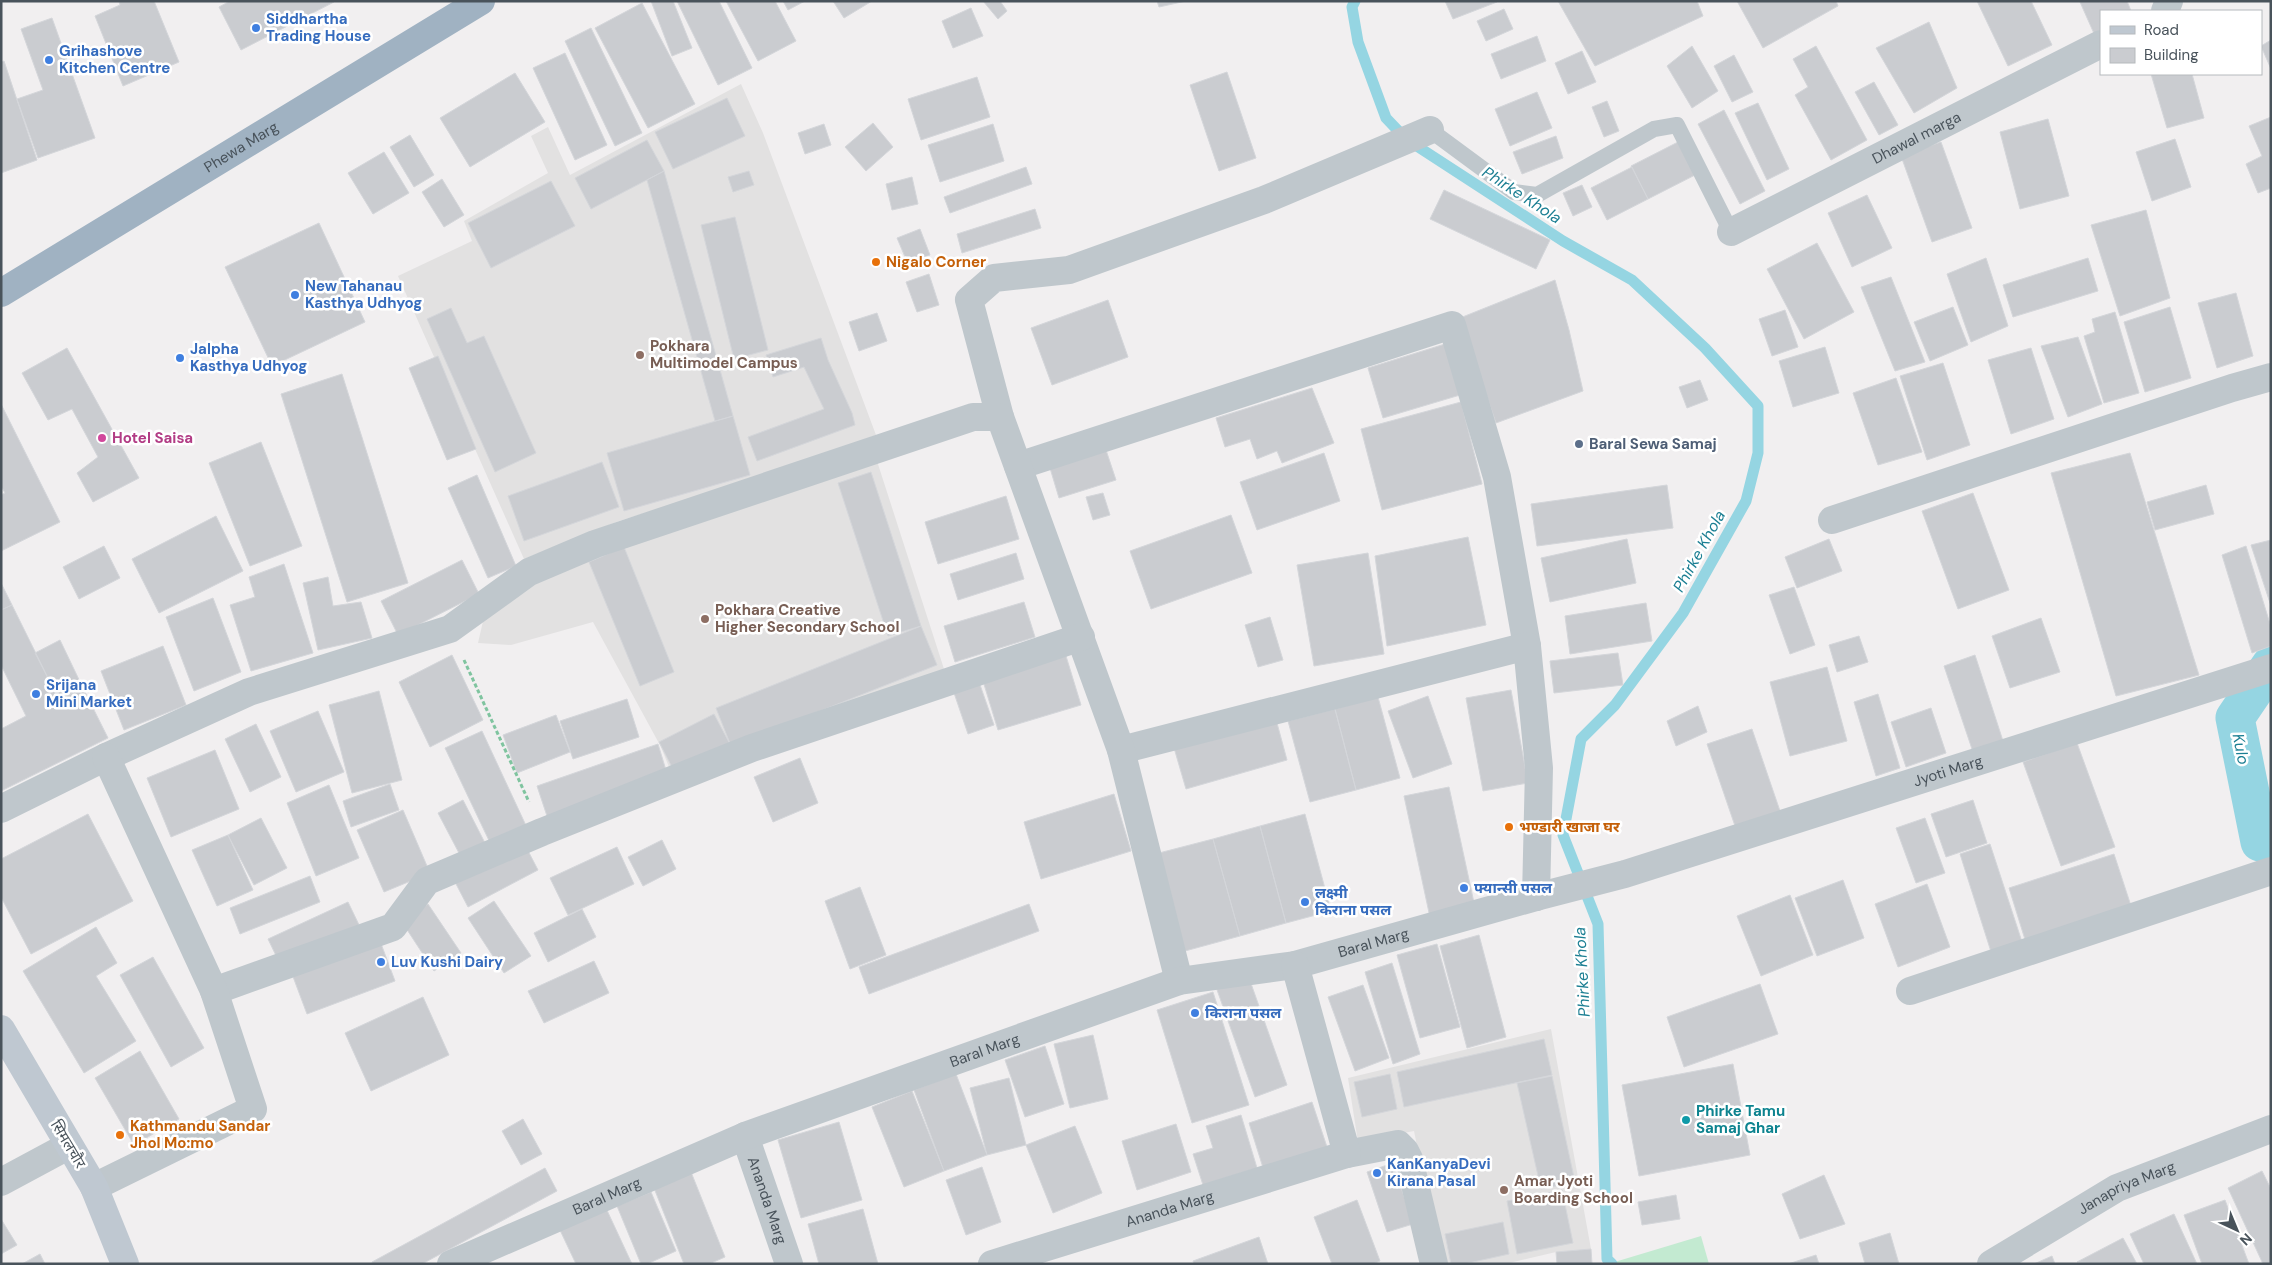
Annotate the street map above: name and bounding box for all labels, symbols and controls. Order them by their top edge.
place label: Siddhartha Trading House [266,9,371,46]
legend [2100,10,2262,75]
text: Road [2144,20,2179,40]
marker: Siddhartha Trading House [250,22,262,34]
place label: Grihashove Kitchen Centre [59,41,170,78]
text: Building [2144,45,2199,65]
marker: Grihashove Kitchen Centre [43,54,55,66]
street label: Dhawal marga [1869,107,1964,169]
street label: Phewa Marg [200,117,282,177]
water label: Phirke Khola [1478,162,1566,228]
place label: Nigalo Corner [886,252,986,272]
marker: Nigalo Corner [870,256,882,268]
place label: New Tahanau Kasthya Udhyog [305,276,422,313]
marker: New Tahanau Kasthya Udhyog [289,289,301,301]
place label: Pokhara Multimodel Campus [650,336,798,373]
place label: Jalpha Kasthya Udhyog [190,339,307,376]
marker: Pokhara Multimodel Campus [634,349,646,361]
marker: Jalpha Kasthya Udhyog [174,352,186,364]
place label: Hotel Saisa [112,428,193,448]
marker: Hotel Saisa [96,432,108,444]
place label: Baral Sewa Samaj [1589,434,1717,454]
marker: Baral Sewa Samaj [1573,438,1585,450]
water label: Phirke Khola [1668,506,1730,596]
place label: Pokhara Creative Higher Secondary School [715,600,899,637]
marker: Pokhara Creative Higher Secondary School [699,613,711,625]
place label: Srijana Mini Market [46,675,132,712]
marker: Srijana Mini Market [30,688,42,700]
water label: Kulo [2228,732,2254,766]
street label: Jyoti Marg [1911,751,1985,791]
place label: भण्डारी खाजा घर [1519,817,1620,837]
marker: भण्डारी खाजा घर [1503,821,1515,833]
place label: फ्यान्सी पसल [1474,878,1553,898]
marker: फ्यान्सी पसल [1458,882,1470,894]
place label: लक्ष्मी किराना पसल [1315,883,1392,920]
marker: लक्ष्मी किराना पसल [1299,896,1311,908]
street label: Baral Marg [1336,923,1411,962]
water label: Phirke Khola [1569,926,1595,1018]
place label: Luv Kushi Dairy [391,952,503,972]
marker: Luv Kushi Dairy [375,956,387,968]
place label: किराना पसल [1205,1003,1282,1023]
marker: किराना पसल [1189,1007,1201,1019]
street label: Baral Marg [947,1029,1022,1072]
place label: Phirke Tamu Samaj Ghar [1696,1101,1785,1138]
marker: Phirke Tamu Samaj Ghar [1680,1114,1692,1126]
street label: सिमलचौर [46,1116,91,1172]
place label: Kathmandu Sandar Jhol Mo:mo [130,1116,270,1153]
marker: Kathmandu Sandar Jhol Mo:mo [114,1129,126,1141]
street label: Ananda Marg [743,1154,791,1247]
place label: KanKanyaDevi Kirana Pasal [1387,1154,1491,1191]
street label: Janapriya Marg [2074,1157,2178,1219]
marker: KanKanyaDevi Kirana Pasal [1371,1167,1383,1179]
place label: Amar Jyoti Boarding School [1514,1171,1633,1208]
street label: Baral Marg [569,1172,644,1220]
marker: Amar Jyoti Boarding School [1498,1184,1510,1196]
street label: Ananda Marg [1123,1186,1216,1232]
north arrow [2212,1205,2262,1255]
text: N [2236,1229,2256,1249]

